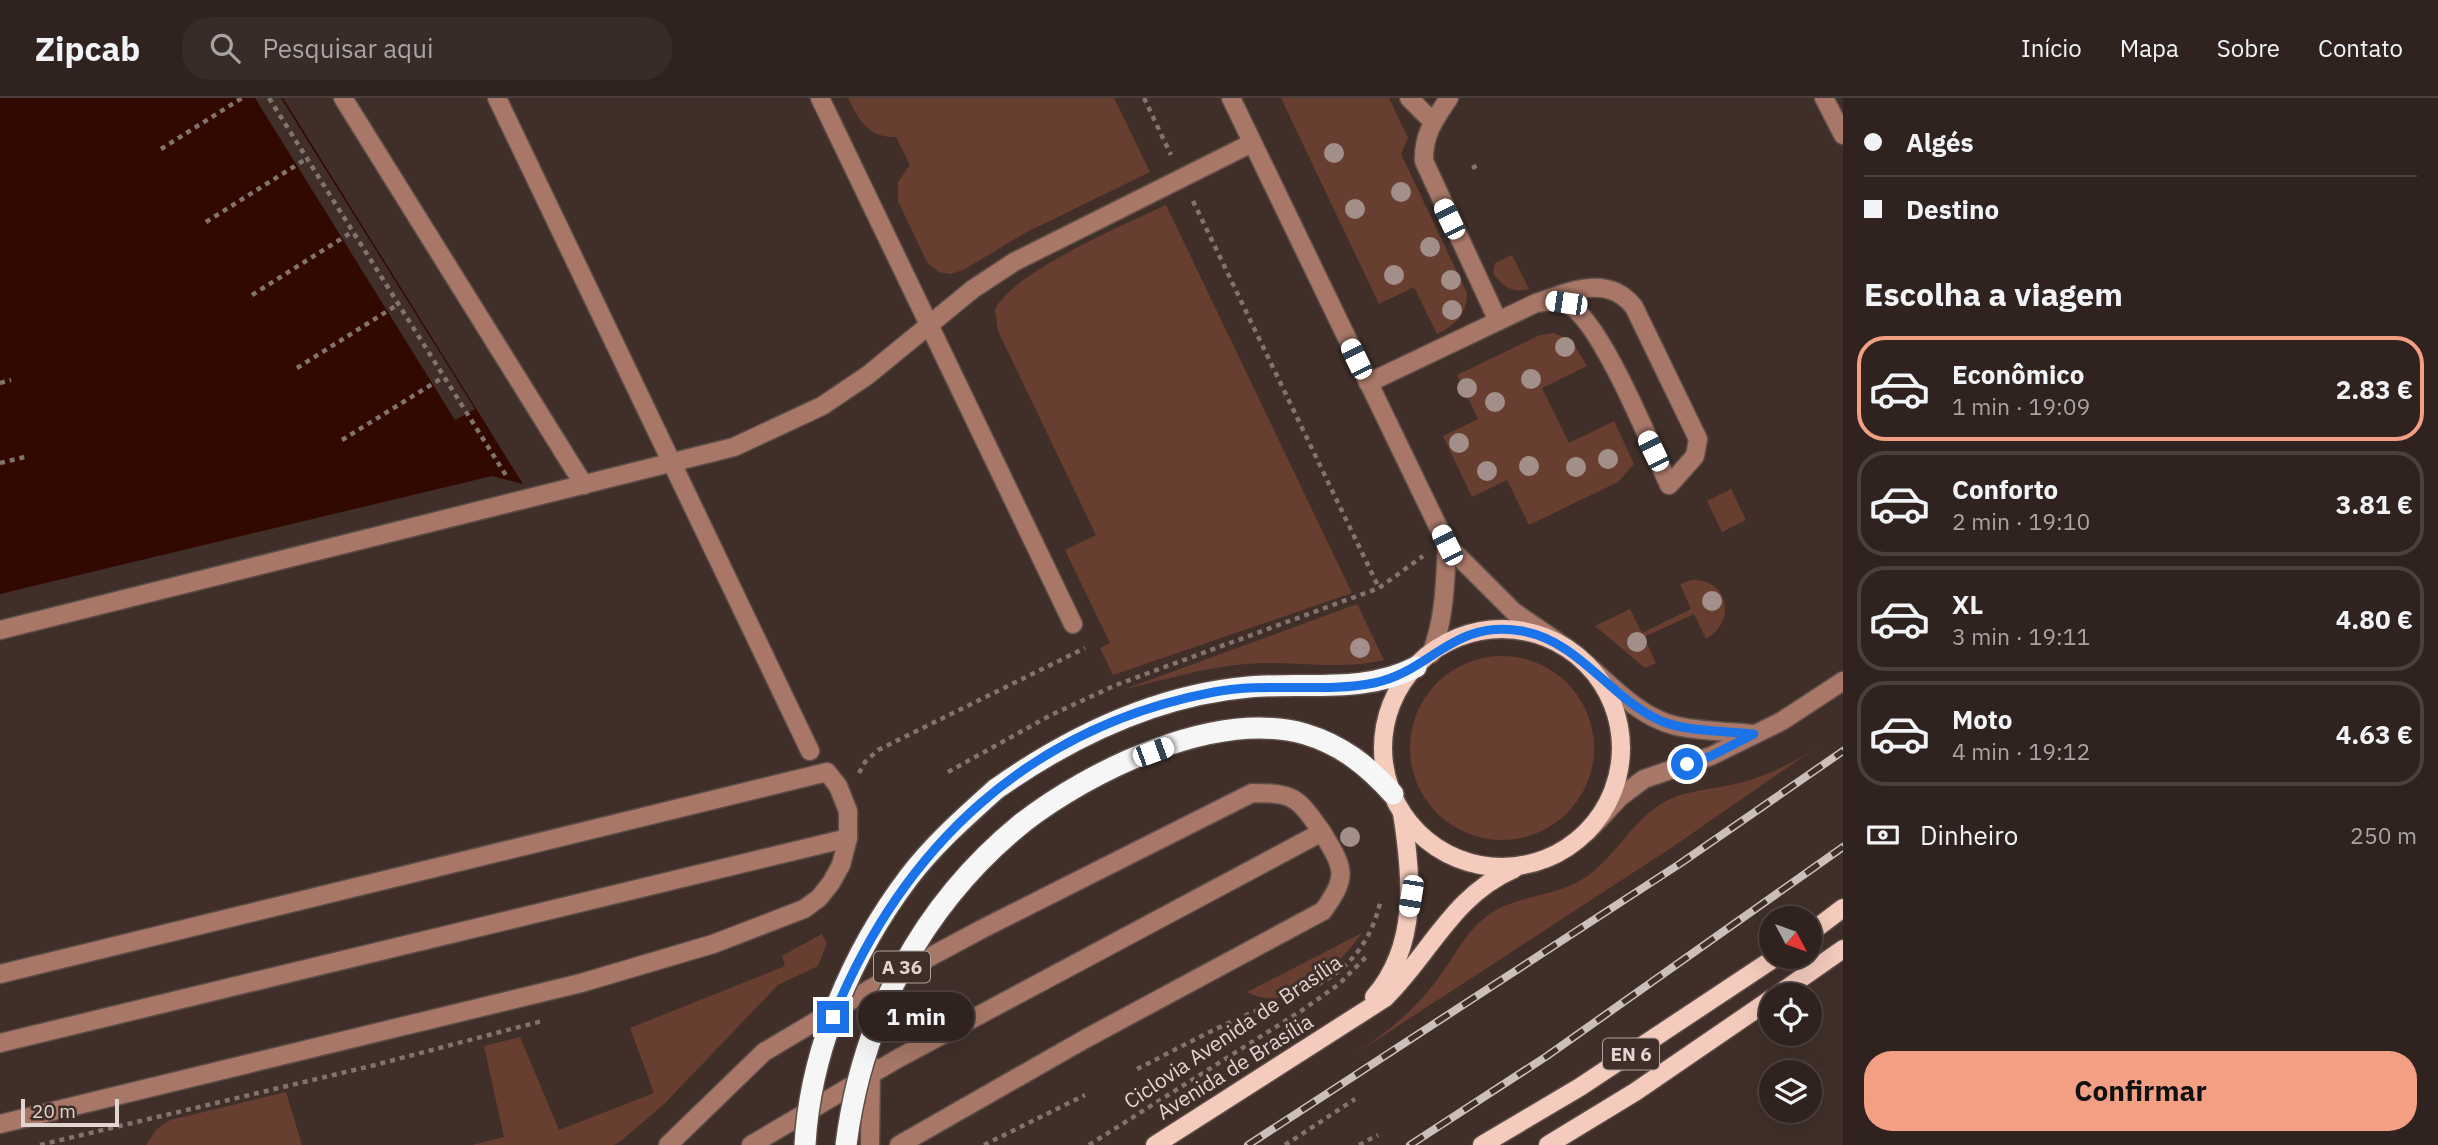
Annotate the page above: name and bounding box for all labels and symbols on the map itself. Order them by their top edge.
car [1431,196,1468,242]
car [1544,290,1589,316]
car [1338,336,1375,382]
car [1635,428,1672,474]
car [1429,522,1466,568]
car [1130,735,1177,769]
route start [1671,748,1703,780]
car [1398,874,1425,918]
north arrow [1759,906,1822,970]
street label: Ciclovia Avenida de Brasília [1119,950,1347,1114]
road number: A 36 [874,952,930,982]
callout: 1 min [858,992,973,1042]
route end [817,1001,849,1033]
street label: Avenida de Brasília [1152,1009,1318,1125]
road number: EN 6 [1603,1038,1659,1070]
scale bar [21,1096,119,1128]

